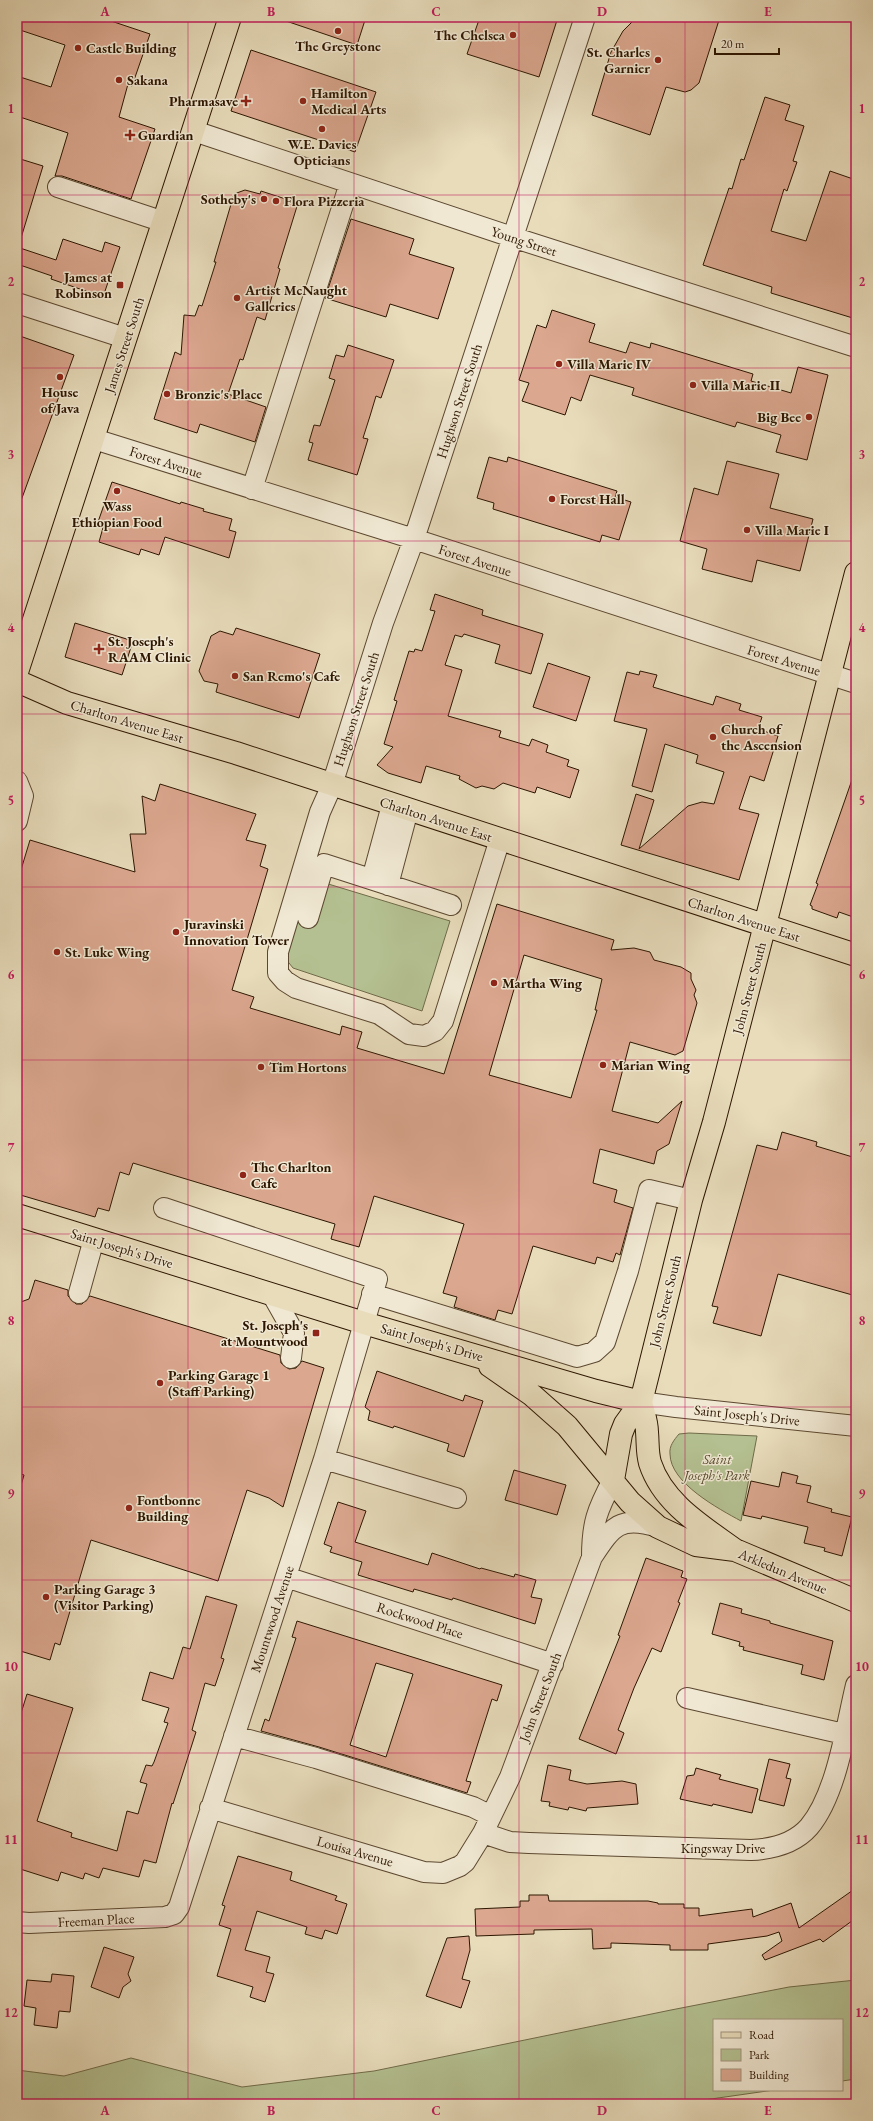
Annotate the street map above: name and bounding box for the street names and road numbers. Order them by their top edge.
street label: Young Street [489,222,560,260]
street label: James Street South [100,295,148,396]
street label: Hughson Street South [432,341,486,461]
street label: Forest Avenue [127,442,205,482]
street label: Forest Avenue [436,540,514,580]
street label: Forest Avenue [745,640,823,680]
street label: Hughson Street South [329,649,383,769]
street label: Charlton Avenue East [68,695,186,747]
street label: Charlton Avenue East [377,792,495,846]
street label: Charlton Avenue East [685,892,803,946]
street label: John Street South [728,940,770,1037]
street label: Saint Joseph's Drive [69,1224,176,1272]
street label: John Street South [645,1253,685,1350]
street label: Saint Joseph's Drive [379,1319,486,1365]
street label: Saint Joseph's Drive [693,1401,801,1430]
street label: Arkledun Avenue [735,1544,830,1598]
street label: Mountwood Avenue [246,1563,298,1675]
street label: Rockwood Place [375,1598,466,1643]
street label: John Street South [514,1649,565,1745]
street label: Louisa Avenue [315,1831,396,1871]
street label: Kingsway Drive [681,1839,766,1857]
street label: Freeman Place [57,1909,135,1931]

